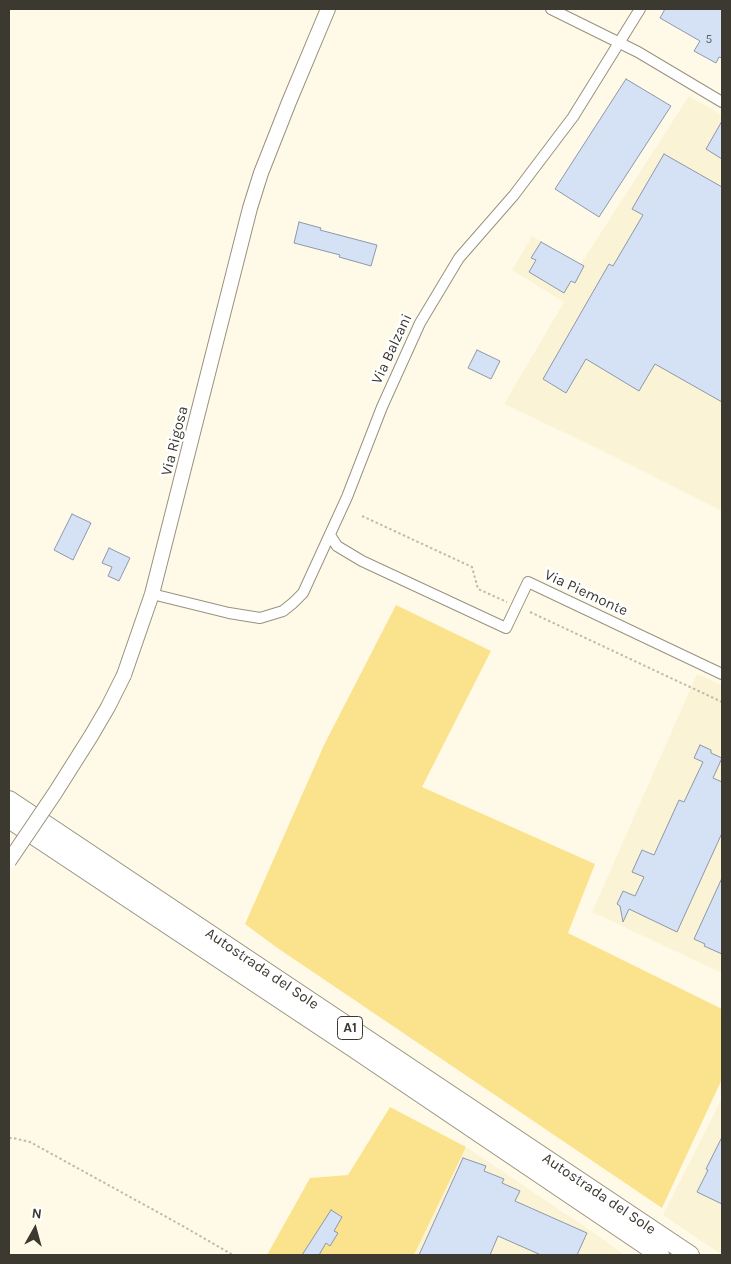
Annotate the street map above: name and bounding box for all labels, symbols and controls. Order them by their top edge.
house number: 5 [706,33,712,47]
street label: Via Balzani [368,311,416,387]
street label: Via Rigosa [158,404,192,478]
street label: Via Piemonte [541,566,631,620]
street label: Autostrada del Sole [202,924,322,1014]
road number: A1 [338,1016,362,1040]
street label: Autostrada del Sole [539,1149,659,1239]
north arrow [10,1204,60,1254]
text: N [31,1205,43,1223]

